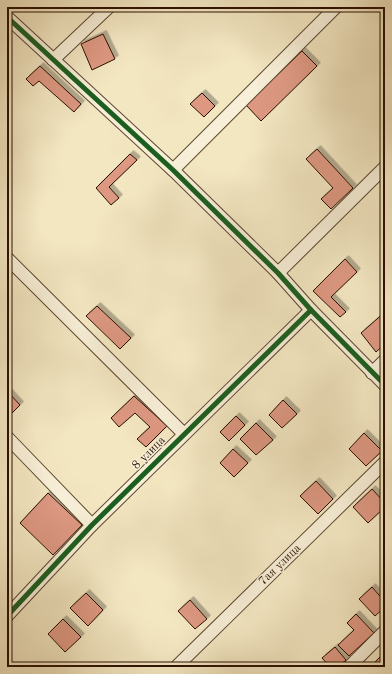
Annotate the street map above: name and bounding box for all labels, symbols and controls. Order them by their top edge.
street label: 8 улица [130,434,168,472]
street label: 7ая улица [257,542,303,588]

